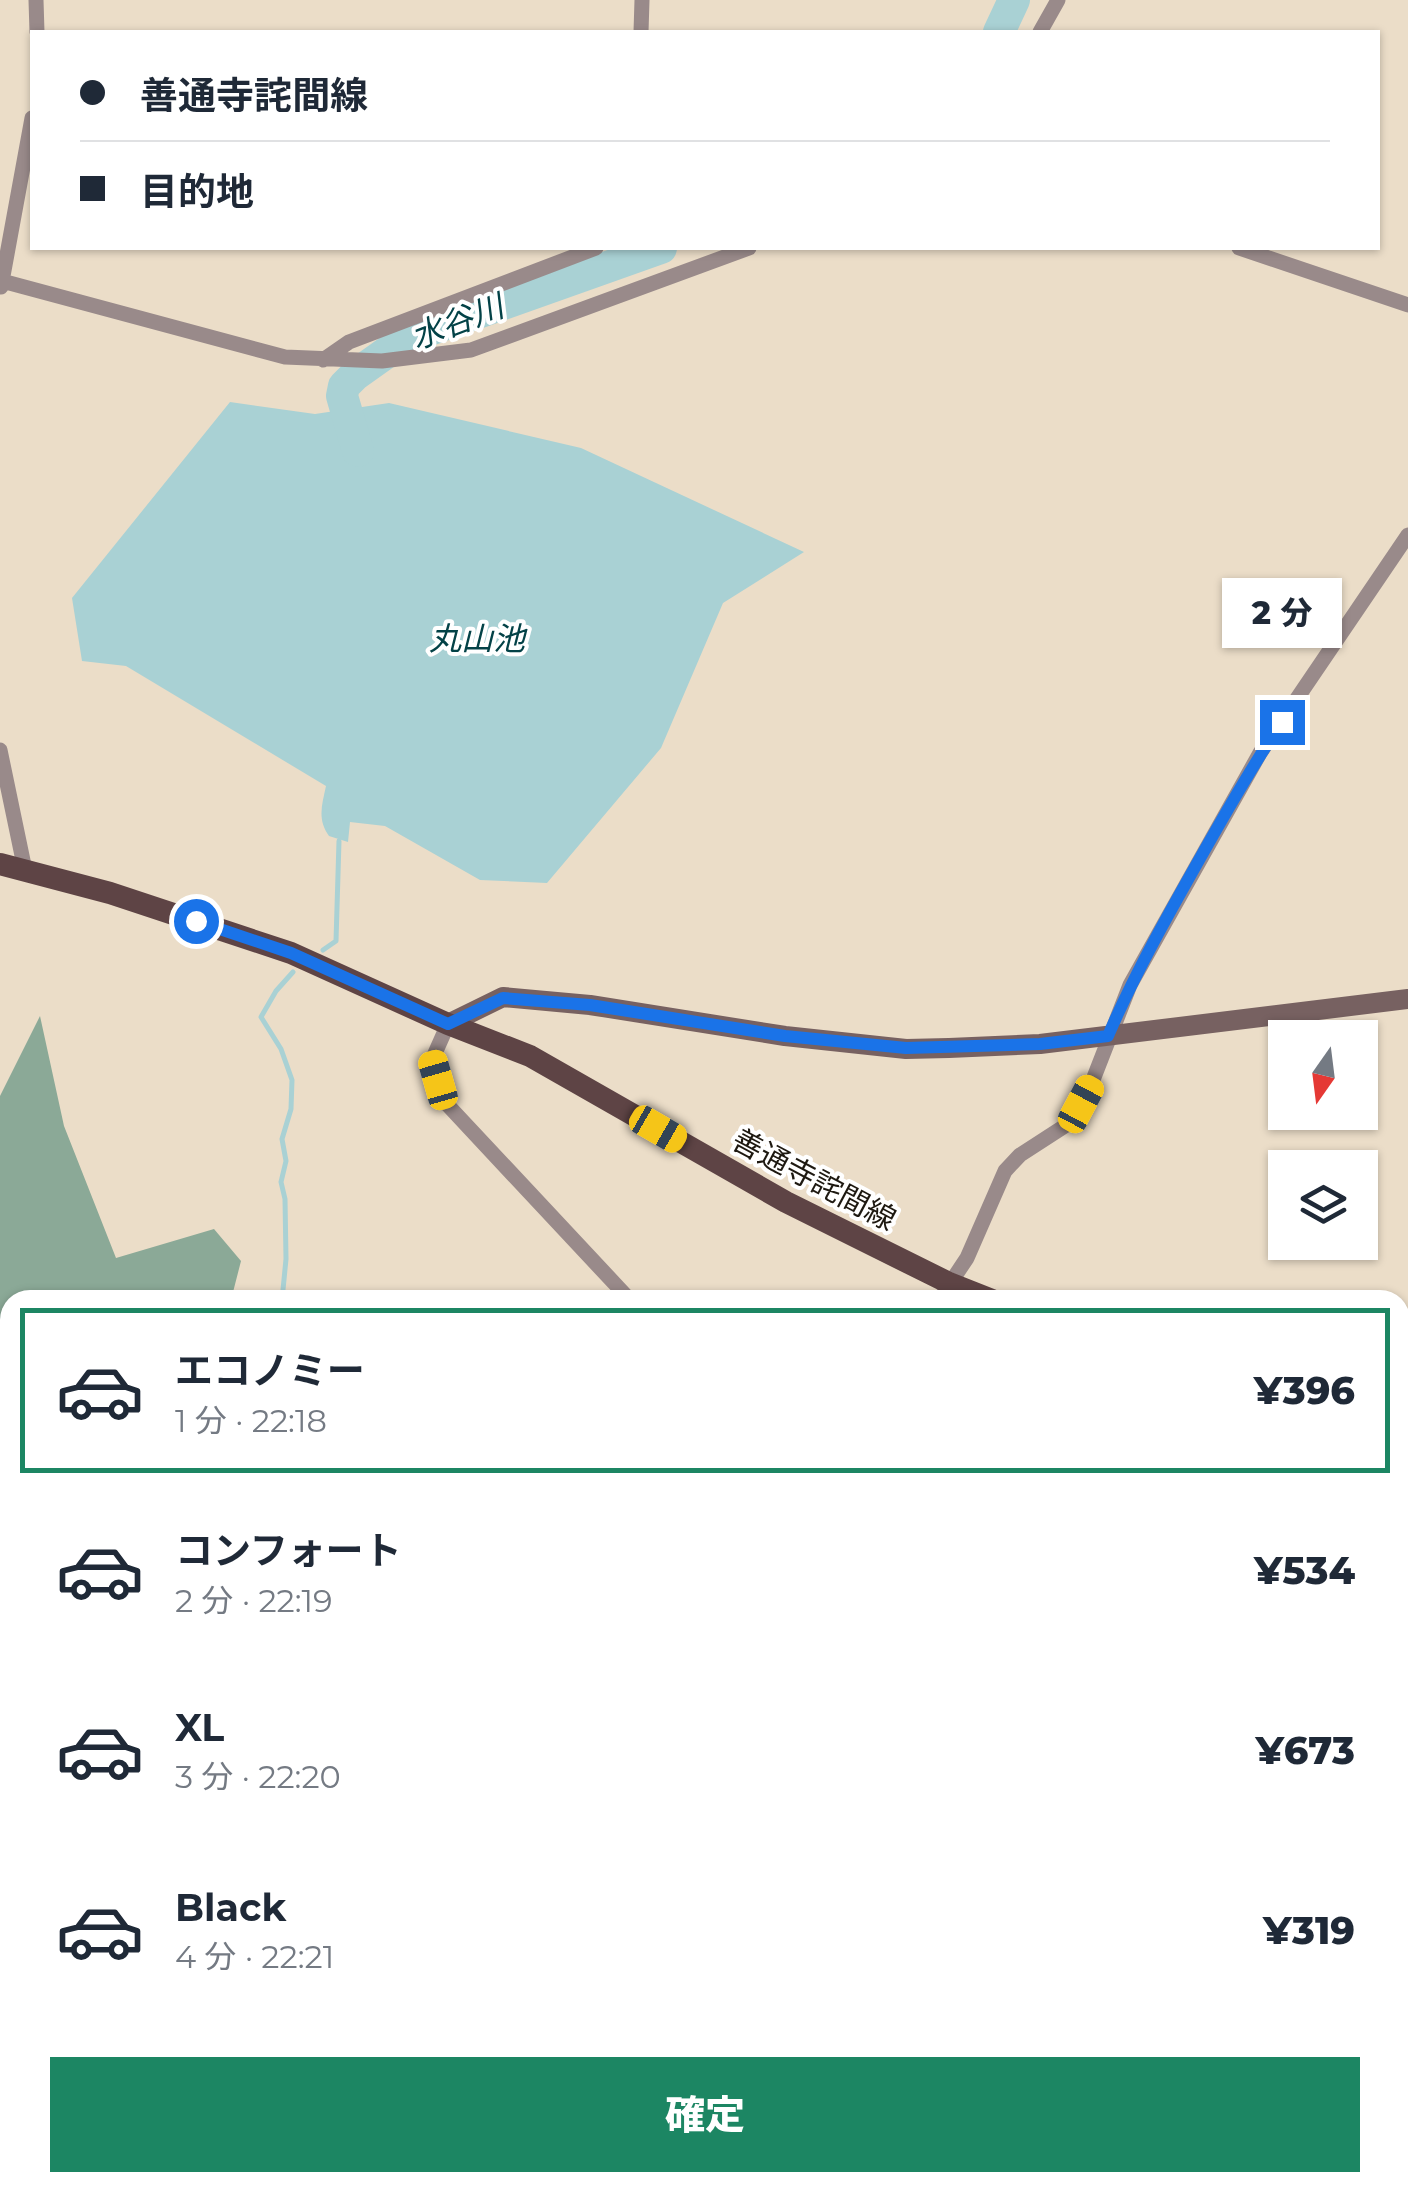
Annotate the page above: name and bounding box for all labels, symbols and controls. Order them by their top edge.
text: 善通寺詫間線 [140,72,368,119]
text: 目的地 [140,168,254,215]
water label: 水谷川 [405,285,511,357]
callout: 2 分 [1222,577,1342,647]
text: 2 分 [1252,593,1312,632]
water label: 丸山池 [429,619,528,658]
route end [1260,700,1305,745]
route start [174,899,219,944]
north arrow [1268,1020,1378,1130]
map controls [1268,1020,1378,1260]
car [415,1047,461,1113]
car [1054,1070,1108,1138]
car [625,1101,691,1157]
street label: 善通寺詫間線 [726,1121,902,1238]
button: layers [1268,1150,1378,1260]
icon: car [55,1346,145,1436]
text: エコノミー [175,1347,365,1394]
text: ¥396 [1254,1367,1355,1414]
text: 1 分 · 22:18 [175,1401,327,1440]
icon: car [55,1526,145,1616]
text: コンフォート [175,1527,402,1574]
text: ¥534 [1254,1547,1355,1594]
text: 2 分 · 22:19 [175,1581,333,1620]
text: XL [175,1704,224,1751]
icon: car [55,1706,145,1796]
text: ¥673 [1256,1727,1355,1774]
text: 3 分 · 22:20 [175,1757,341,1796]
text: Black [175,1884,286,1931]
icon: car [55,1886,145,1976]
text: ¥319 [1263,1907,1355,1954]
text: 4 分 · 22:21 [175,1937,334,1976]
button: 確定 [50,2057,1360,2172]

